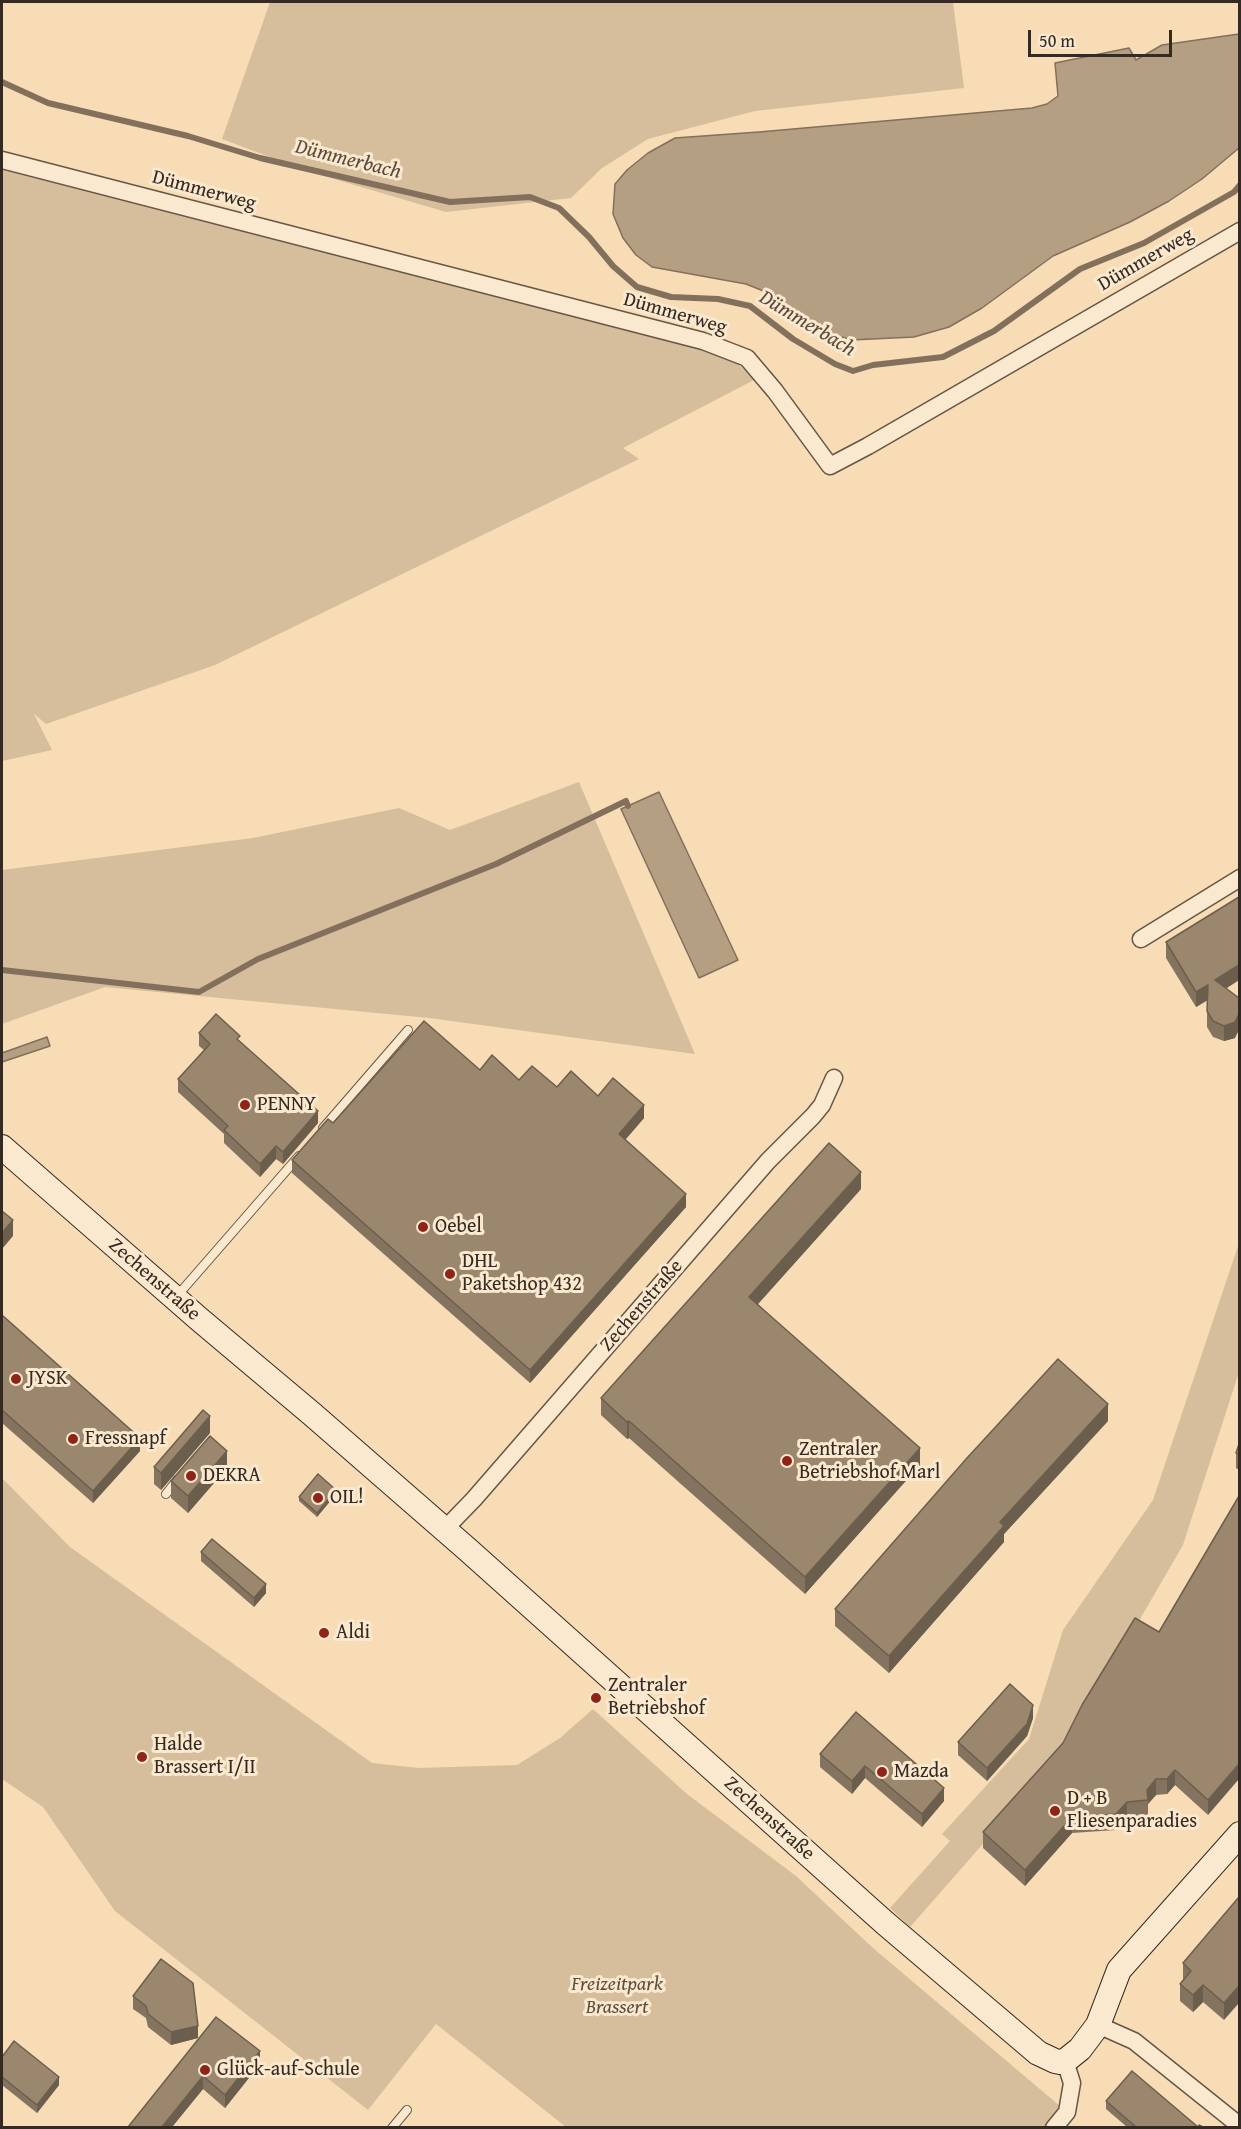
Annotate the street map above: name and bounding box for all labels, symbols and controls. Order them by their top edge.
scale bar [1031,18,1175,56]
text: 50 m [1039,27,1075,54]
water label: Dümmerbach [293,135,403,185]
street label: Dümmerweg [150,166,258,216]
street label: Dümmerweg [1094,223,1198,297]
water label: Dümmerbach [754,285,860,363]
street label: Dümmerweg [621,288,729,340]
place label: PENNY [257,1093,316,1117]
marker: PENNY [238,1098,252,1112]
place label: Oebel [435,1215,482,1239]
marker: Oebel [416,1220,430,1234]
street label: Zechenstraße [103,1234,205,1326]
place label: DHL Paketshop 432 [462,1250,582,1297]
street label: Zechenstraße [596,1255,688,1357]
marker: DHL Paketshop 432 [443,1267,457,1281]
place label: JYSK [28,1367,68,1391]
marker: JYSK [9,1372,23,1386]
place label: Fressnapf [85,1427,166,1451]
marker: Fressnapf [66,1432,80,1446]
place label: Zentraler Betriebshof Marl [799,1438,940,1485]
marker: Zentraler Betriebshof Marl [780,1454,794,1468]
place label: DEKRA [203,1464,261,1488]
marker: DEKRA [184,1469,198,1483]
place label: OIL! [330,1486,364,1510]
marker: OIL! [311,1491,325,1505]
place label: Aldi [336,1621,370,1645]
marker: Aldi [317,1626,331,1640]
place label: Zentraler Betriebshof [608,1674,705,1721]
marker: Zentraler Betriebshof [589,1691,603,1705]
place label: Halde Brassert I/II [154,1733,256,1780]
marker: Halde Brassert I/II [135,1750,149,1764]
place label: Mazda [894,1760,949,1784]
marker: Mazda [875,1765,889,1779]
street label: Zechenstraße [719,1772,819,1866]
place label: D + B Fliesenparadies [1067,1787,1197,1834]
marker: D + B Fliesenparadies [1048,1804,1062,1818]
park label: Freizeitpark Brassert [571,1973,663,2020]
place label: Glück-auf-Schule [217,2058,360,2082]
marker: Glück-auf-Schule [198,2063,212,2077]

